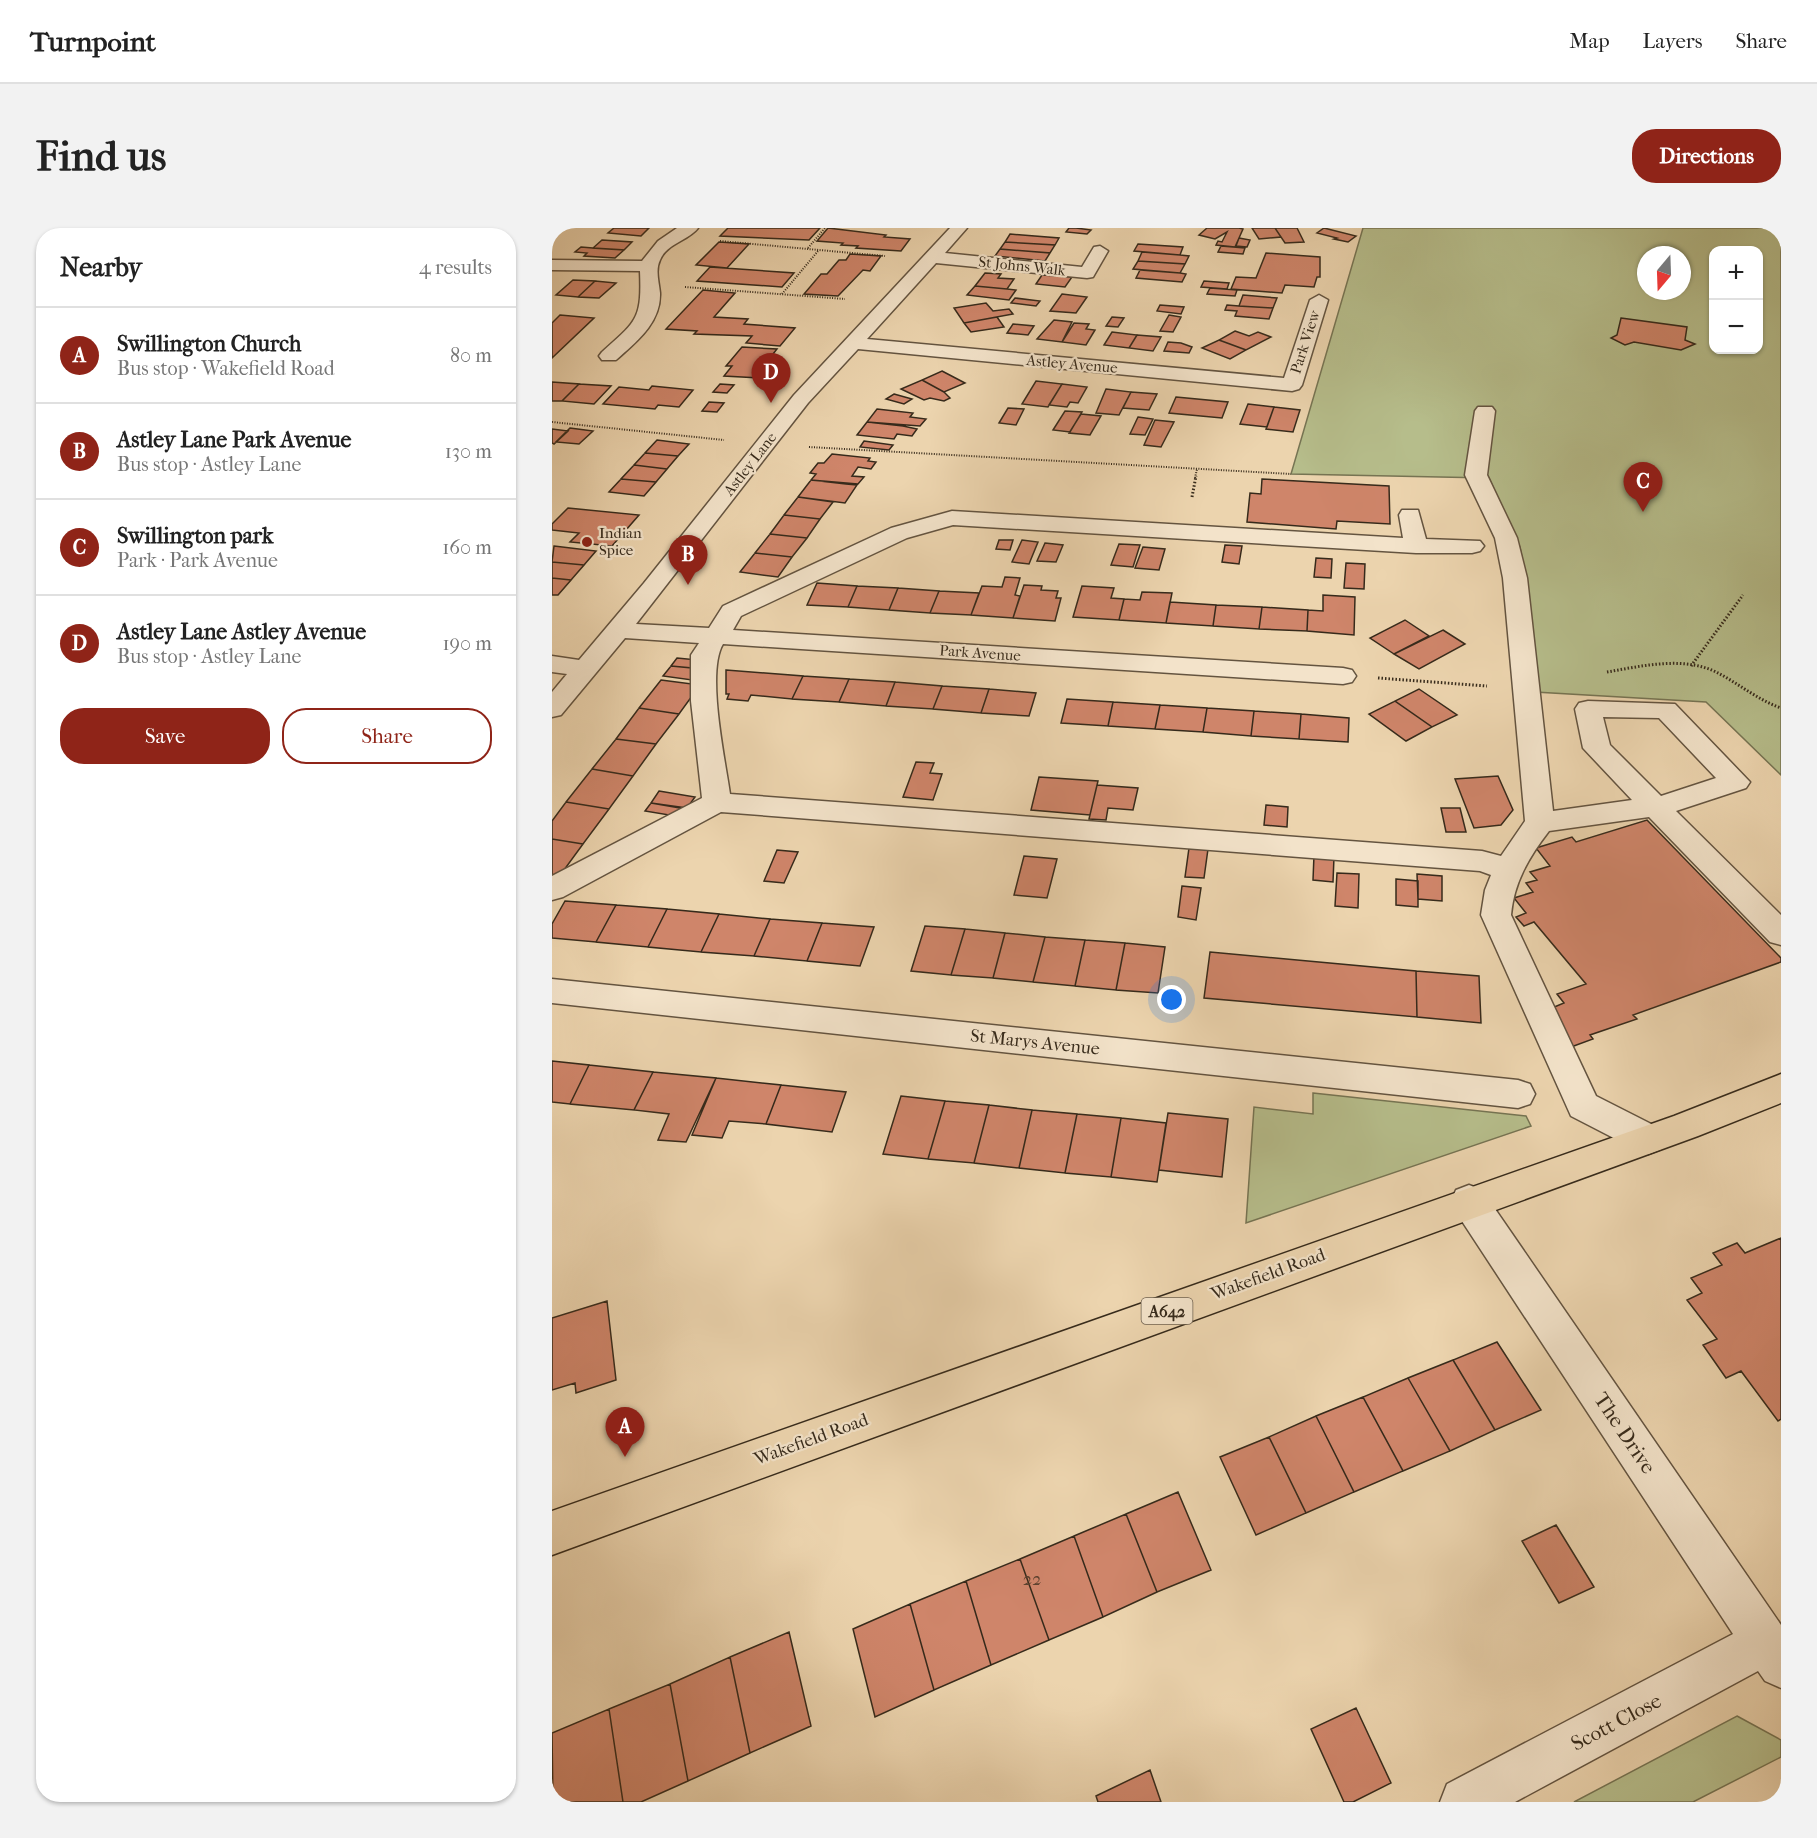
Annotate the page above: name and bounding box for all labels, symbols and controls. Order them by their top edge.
text: Turnpoint [30,25,156,58]
text: Map [1569,29,1610,53]
text: Layers [1643,29,1702,53]
text: Share [1735,29,1787,53]
button: Directions [1632,129,1781,183]
text: Find us [36,132,166,181]
north arrow [1637,246,1691,300]
map controls [1709,246,1763,354]
button: + [1709,246,1763,300]
text: Nearby [60,252,142,283]
street label: St Johns Walk [978,252,1067,280]
text: 4 results [419,256,492,279]
button: − [1709,300,1763,354]
street label: Park View [1286,307,1324,376]
text: Swillington Church [117,331,301,357]
text: A [73,344,86,367]
text: 80 m [450,344,492,367]
street label: Astley Avenue [1025,351,1119,377]
pin: D [752,354,790,403]
text: Bus stop · Wakefield Road [117,357,335,380]
text: Astley Lane Park Avenue [117,427,351,453]
street label: Astley Lane [719,428,781,500]
text: B [73,440,86,463]
text: 130 m [445,440,492,463]
text: Bus stop · Astley Lane [117,453,301,476]
pin: C [1624,462,1662,512]
text: Swillington park [117,523,273,549]
place label: Indian Spice [599,524,642,559]
marker: Indian Spice [580,535,594,549]
text: C [73,536,86,559]
text: 160 m [442,536,492,559]
pin: B [668,536,708,585]
text: Park · Park Avenue [117,549,278,572]
text: Astley Lane Astley Avenue [117,619,366,645]
text: D [72,632,87,655]
text: 190 m [442,632,492,655]
street label: Park Avenue [939,641,1022,665]
text: Bus stop · Astley Lane [117,645,301,668]
button: Save [60,708,270,764]
button: Share [282,708,492,764]
your location [1157,985,1186,1014]
street label: St Marys Avenue [969,1025,1101,1060]
street label: Wakefield Road [1207,1244,1328,1305]
road number: A642 [1142,1298,1192,1324]
street label: The Drive [1589,1388,1661,1478]
pin: A [606,1408,644,1457]
street label: Wakefield Road [750,1409,871,1470]
house number: 22 [1023,1569,1041,1590]
street label: Scott Close [1567,1688,1665,1756]

